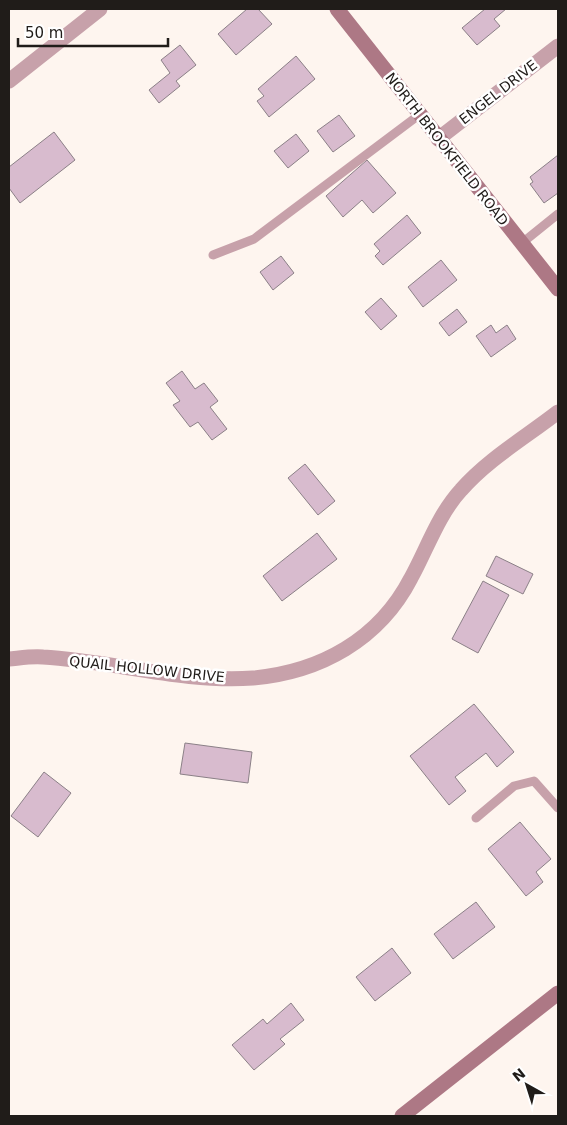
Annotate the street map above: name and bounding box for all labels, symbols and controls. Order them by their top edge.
scale bar [18,15,168,47]
text: 50 m [25,24,63,42]
street label: ENGEL DRIVE [456,57,540,127]
street label: NORTH BROOKFIELD ROAD [382,70,512,228]
street label: QUAIL HOLLOW DRIVE [68,653,226,685]
north arrow [502,1060,552,1110]
text: N [509,1065,528,1085]

